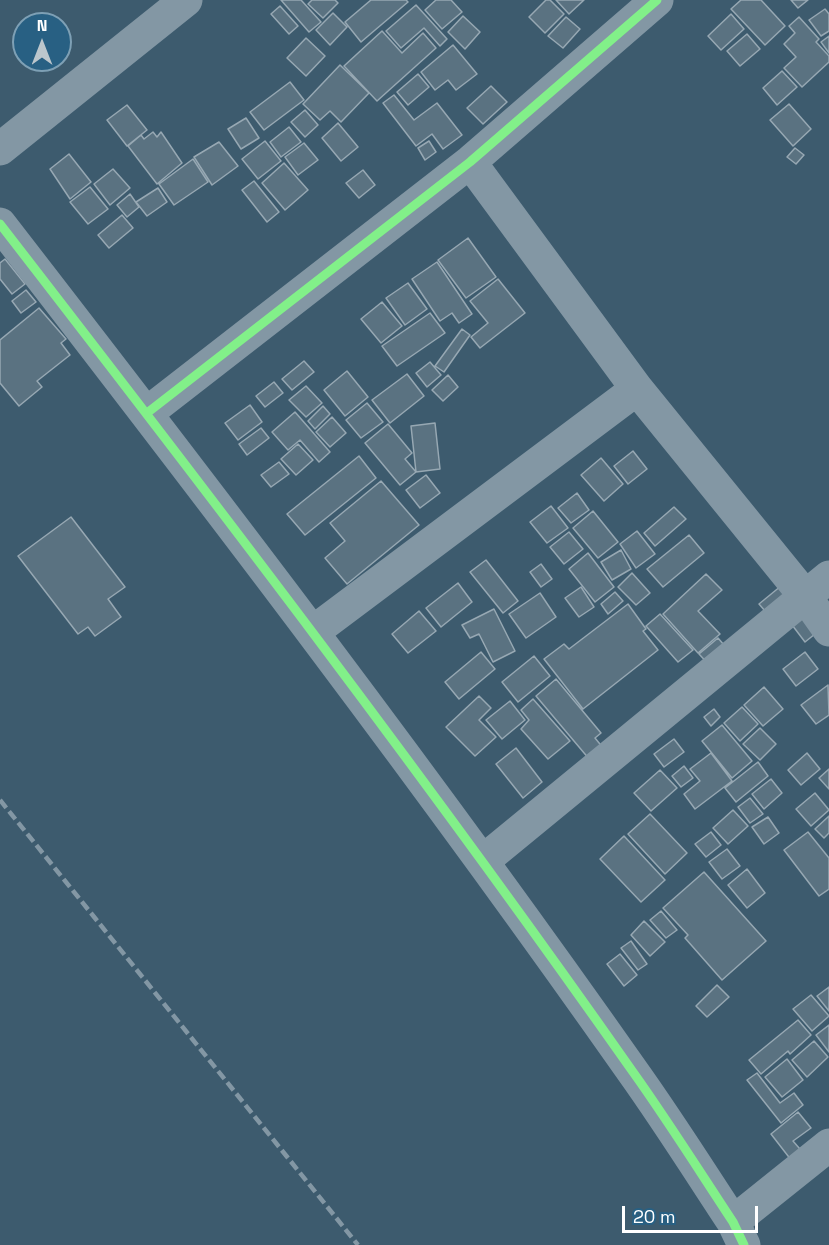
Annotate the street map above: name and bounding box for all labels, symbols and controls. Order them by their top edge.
north arrow [12,12,72,72]
text: N [37,15,47,36]
scale bar [625,1194,762,1232]
text: 20 m [633,1205,676,1228]

